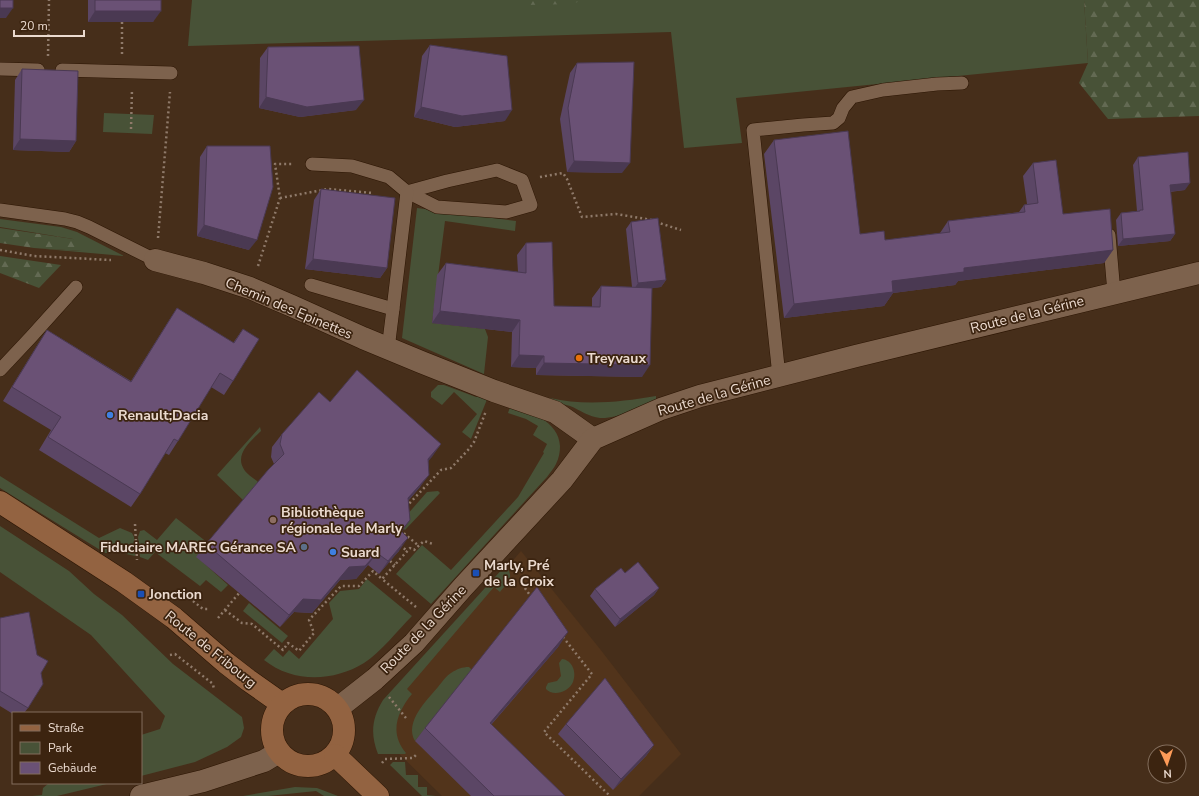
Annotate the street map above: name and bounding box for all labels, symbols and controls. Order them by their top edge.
scale bar [14,12,84,38]
text: 20 m [20,18,48,34]
street label: Chemin des Epinettes [222,273,355,344]
street label: Route de la Gérine [968,291,1086,338]
place label: Treyvaux [587,349,646,368]
marker: Treyvaux [574,353,584,363]
street label: Route de la Gérine [656,370,773,421]
place label: Renault;Dacia [118,406,208,425]
marker: Renault;Dacia [105,410,115,420]
place label: Bibliothèque régionale de Marly [281,503,403,538]
marker: Bibliothèque régionale de Marly [268,515,278,525]
place label: Fiduciaire MAREC Gérance SA [100,538,297,557]
marker: Fiduciaire MAREC Gérance SA [299,542,309,552]
place label: Suard [341,543,379,562]
marker: Suard [328,547,338,557]
place label: Marly, Pré de la Croix [484,556,554,591]
marker: Marly, Pré de la Croix [471,568,481,578]
street label: Route de la Gérine [376,581,471,678]
place label: Jonction [148,585,202,604]
marker: Jonction [136,589,146,599]
street label: Route de Fribourg [161,607,260,692]
legend [12,712,142,784]
text: Straße [48,720,84,736]
text: Park [48,740,73,756]
north arrow [1147,744,1187,784]
text: Gebäude [48,760,97,776]
text: N [1163,766,1172,781]

